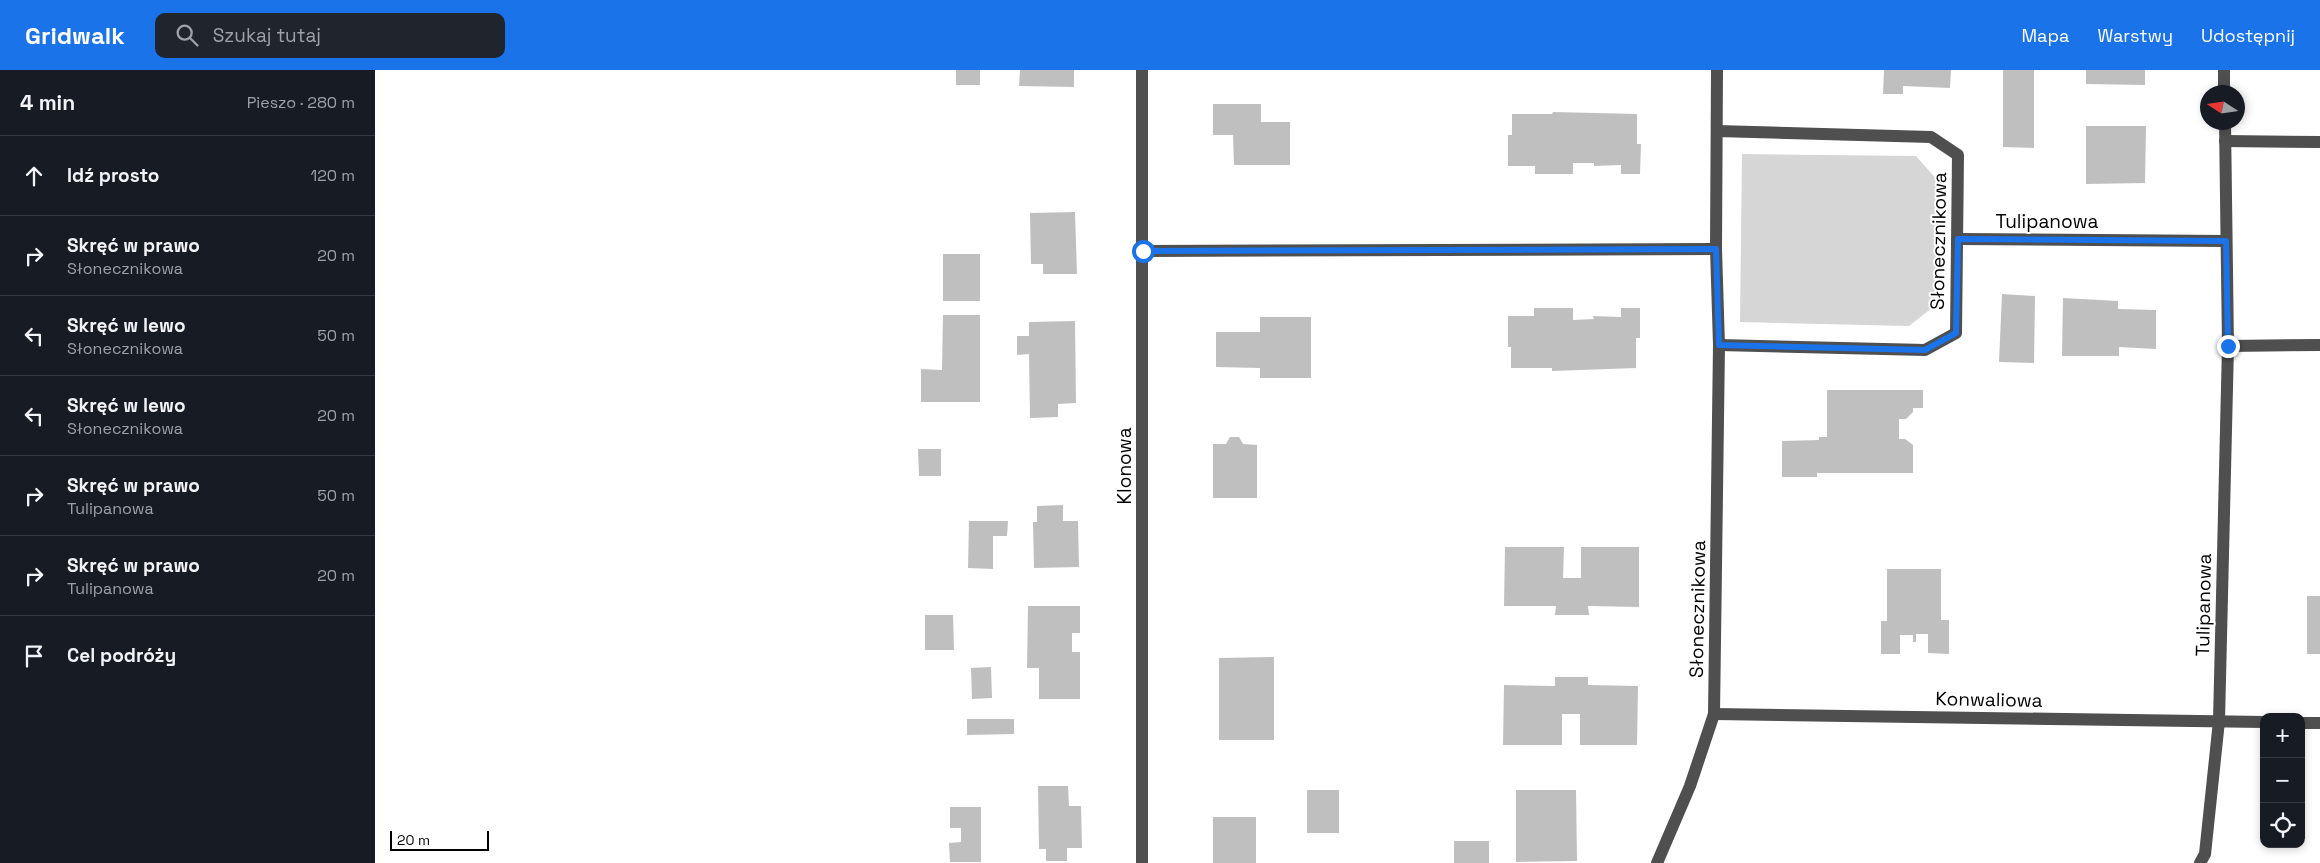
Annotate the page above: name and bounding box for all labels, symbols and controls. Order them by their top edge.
search box [155,13,505,58]
text: Gridwalk [25,20,125,51]
icon: search [173,21,201,49]
text: Szukaj tutaj [213,23,321,48]
text: Mapa [2022,24,2069,47]
text: Warstwy [2097,24,2173,47]
text: Udostępnij [2201,24,2295,47]
north arrow [2200,85,2245,130]
text: 4 min [20,89,75,116]
text: Pieszo · 280 m [247,92,355,113]
icon: ahead [20,162,48,190]
text: Idź prosto [67,163,159,188]
text: 120 m [311,165,355,186]
street label: Słonecznikowa [1925,172,1952,310]
street label: Tulipanowa [1996,209,2099,234]
text: Skręć w prawo [67,233,200,258]
route start [1132,240,1155,263]
icon: right [20,242,48,270]
text: 20 m [317,245,355,266]
text: Słonecznikowa [67,258,183,279]
text: Skręć w lewo [67,313,186,338]
icon: left [20,322,48,350]
text: 50 m [317,325,355,346]
route end [2217,335,2240,358]
text: Słonecznikowa [67,338,183,359]
text: Skręć w lewo [67,393,186,418]
icon: left [20,402,48,430]
text: 20 m [317,405,355,426]
text: Słonecznikowa [67,418,183,439]
street label: Klonowa [1112,427,1137,505]
text: Skręć w prawo [67,473,200,498]
icon: right [20,482,48,510]
text: 50 m [317,485,355,506]
text: Tulipanowa [67,498,154,519]
street label: Słonecznikowa [1684,540,1711,678]
text: Skręć w prawo [67,553,200,578]
street label: Tulipanowa [2190,553,2217,657]
icon: right [20,562,48,590]
text: 20 m [317,565,355,586]
text: Tulipanowa [67,578,154,599]
icon: arrive [20,642,48,670]
text: Cel podróży [67,643,176,668]
street label: Konwaliowa [1935,686,2043,713]
map controls [2260,713,2305,848]
button: + [2260,713,2305,758]
button: − [2260,758,2305,803]
button: locate [2260,803,2305,848]
scale bar [390,828,489,851]
text: 20 m [397,831,430,849]

